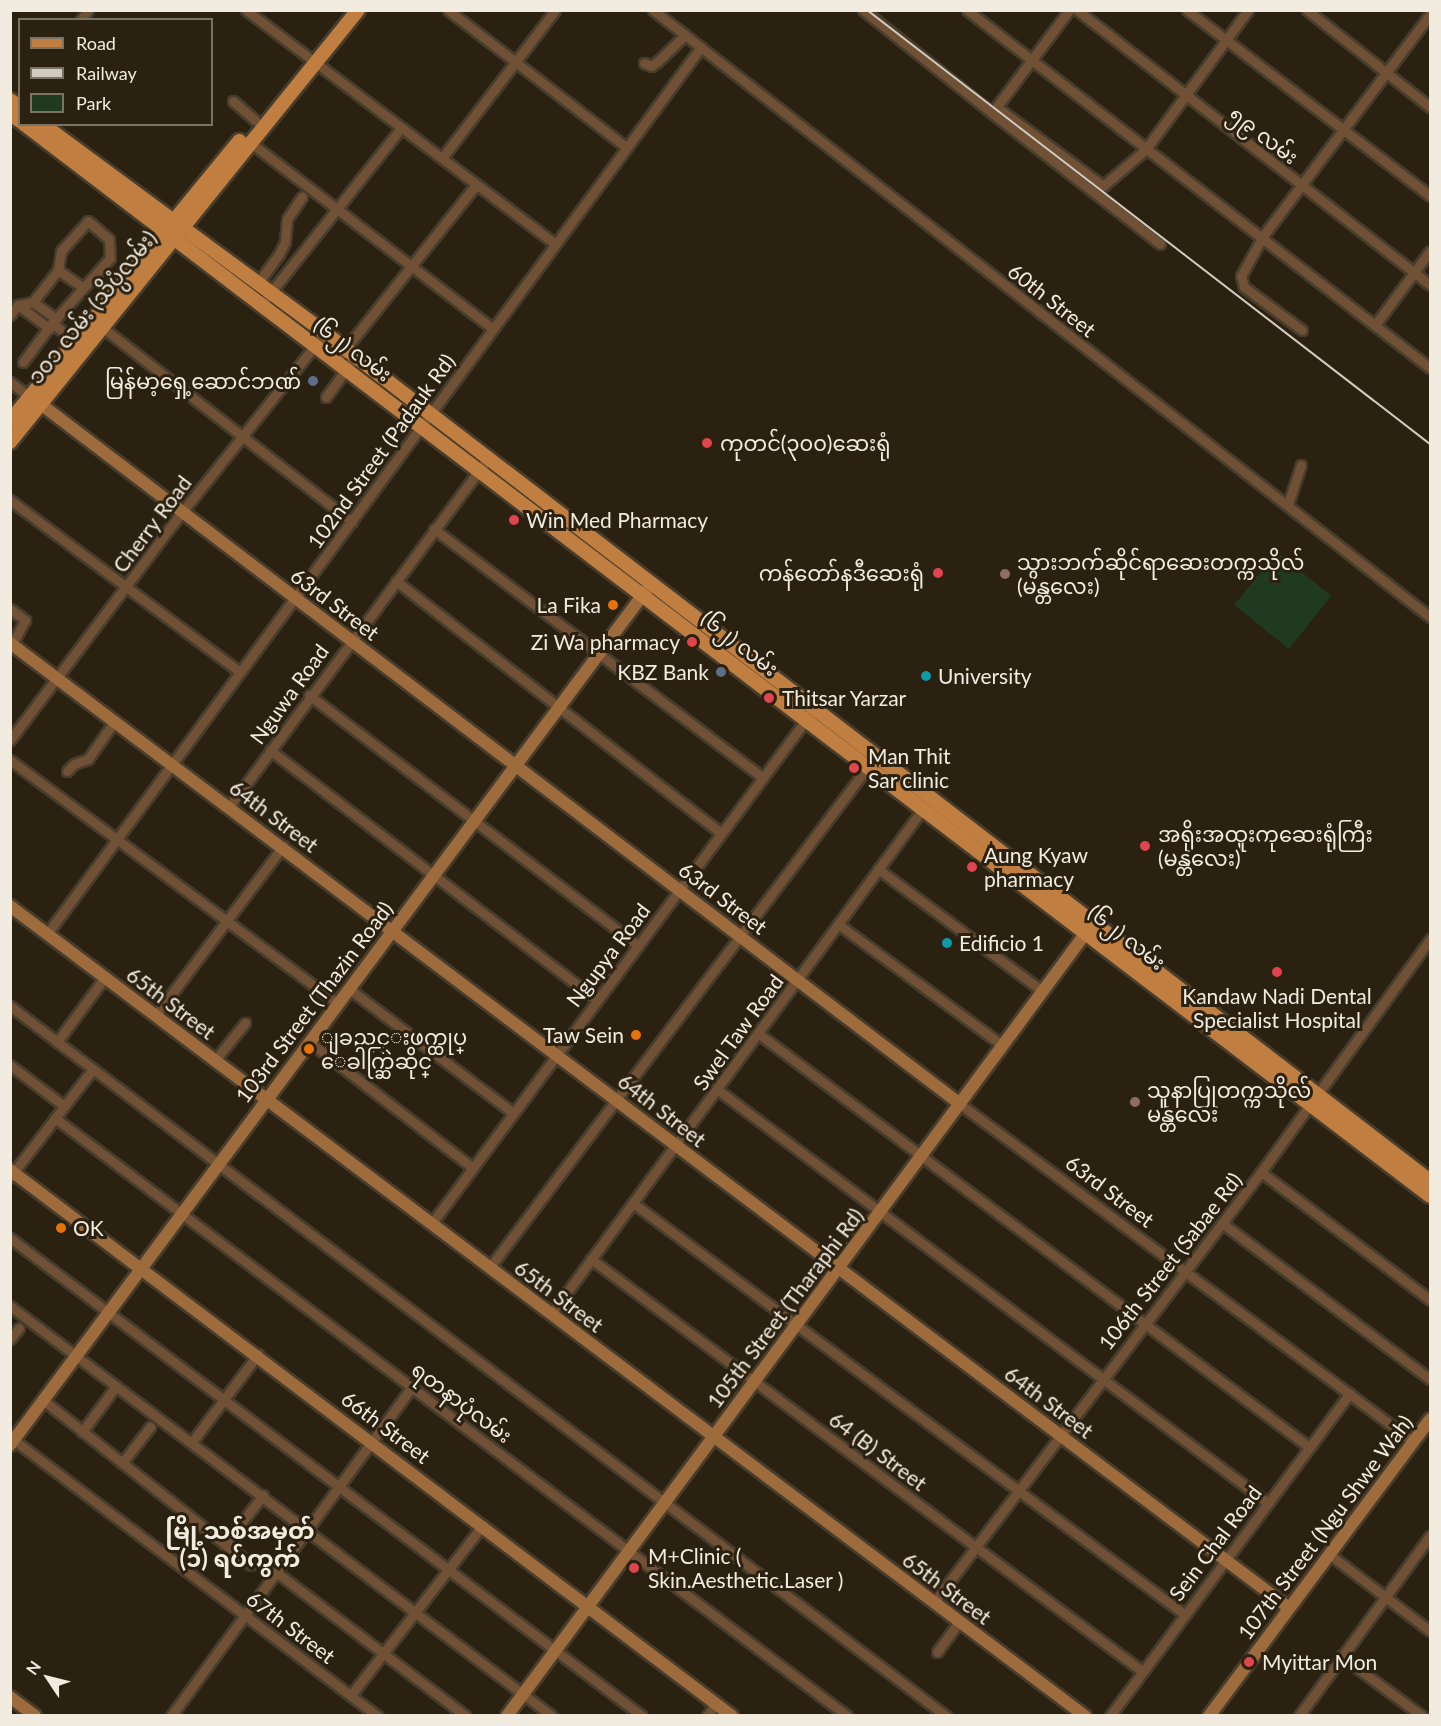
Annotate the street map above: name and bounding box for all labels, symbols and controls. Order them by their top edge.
legend [18,18,213,126]
text: Road [76,32,116,54]
text: Railway [76,62,137,84]
text: Park [76,92,111,114]
street label: ၅၉ လမ်း [1225,101,1303,169]
street label: ၁၀၁ လမ်း (သိပ္ပံလမ်း) [22,225,162,389]
street label: 60th Street [1003,258,1101,342]
street label: (၆၂) လမ်း [309,312,397,386]
street label: 102nd Street (Padauk Rd) [302,349,460,553]
place label: မြန်မာ့ရှေ့ဆောင်ဘဏ် [105,368,301,394]
marker: မြန်မာ့ရှေ့ဆောင်ဘဏ် [306,374,320,388]
place label: ကုတင်(၃၀၀)ဆေးရုံ [720,430,891,456]
marker: ကုတင်(၃၀၀)ဆေးရုံ [698,434,716,452]
street label: Cherry Road [107,471,197,577]
place label: Win Med Pharmacy [526,507,708,533]
marker: Win Med Pharmacy [507,513,521,527]
place label: သွားဘက်ဆိုင်ရာဆေးတက္ကသိုလ် (မန္တလေး) [1017,549,1304,599]
place label: ကန်တော်နဒီဆေးရုံ [759,560,924,586]
street label: 63rd Street [286,563,384,645]
marker: ကန်တော်နဒီဆေးရုံ [929,564,947,582]
marker: သွားဘက်ဆိုင်ရာဆေးတက္ကသိုလ် (မန္တလေး) [998,567,1012,581]
place label: La Fika [536,592,601,618]
marker: La Fika [606,598,620,612]
street label: (၆၂) လမ်း [696,605,784,681]
place label: Zi Wa pharmacy [530,629,680,655]
marker: Zi Wa pharmacy [685,635,699,649]
street label: Nguwa Road [244,639,334,749]
place label: KBZ Bank [617,659,709,685]
place label: University [938,663,1032,689]
marker: KBZ Bank [714,665,728,679]
marker: University [919,669,933,683]
place label: Thitsar Yarzar [782,685,907,711]
marker: Thitsar Yarzar [760,689,778,707]
place label: Man Thit Sar clinic [868,743,951,793]
marker: Man Thit Sar clinic [845,759,863,777]
street label: 64th Street [225,775,323,857]
place label: အရိုးအထူးကုဆေးရုံကြီး (မန္တလေး) [1158,821,1373,871]
marker: အရိုးအထူးကုဆေးရုံကြီး (မန္တလေး) [1136,837,1154,855]
place label: Aung Kyaw pharmacy [984,842,1088,892]
street label: 63rd Street [674,857,772,939]
marker: Aung Kyaw pharmacy [965,860,979,874]
street label: 103rd Street (Thazin Road) [230,896,398,1108]
street label: Ngupya Road [561,898,655,1012]
street label: (၆၂) လမ်း [1083,899,1171,975]
place label: Edificio 1 [959,930,1044,956]
marker: Edificio 1 [940,936,954,950]
street label: 65th Street [122,962,220,1044]
marker: Kandaw Nadi Dental Specialist Hospital [1268,963,1286,981]
street label: Swel Taw Road [687,969,789,1095]
place label: Kandaw Nadi Dental Specialist Hospital [1182,983,1372,1033]
place label: Taw Sein [543,1022,624,1048]
place label: ျခည္လင္းဖက္ထုပ္ ေခါက္ဆြဲဆိုင္ [321,1024,467,1074]
marker: Taw Sein [629,1028,643,1042]
marker: ျခည္လင္းဖက္ထုပ္ ေခါက္ဆြဲဆိုင္ [302,1042,316,1056]
street label: 64th Street [613,1068,711,1152]
place label: သူနာပြုတက္ကသိုလ် မန္တလေး [1147,1077,1311,1127]
marker: သူနာပြုတက္ကသိုလ် မန္တလေး [1128,1095,1142,1109]
street label: 63rd Street [1061,1150,1159,1232]
street label: 106th Street (Sabae Rd) [1093,1167,1247,1355]
street label: 105th Street (Tharaphi Rd) [702,1203,868,1413]
place label: OK [73,1215,104,1241]
marker: OK [54,1221,68,1235]
street label: 65th Street [510,1255,608,1337]
street label: ရတနာပုံလမ်း [407,1356,517,1448]
street label: 64th Street [1000,1361,1098,1443]
street label: 66th Street [337,1386,435,1468]
street label: 64 (B) Street [824,1406,932,1496]
street label: 107th Street (Ngu Shwe Wah) [1232,1410,1418,1644]
street label: Sein Chal Road [1164,1480,1266,1606]
district label: မြို့သစ်အမှတ် (၁) ရပ်ကွက် [165,1516,315,1572]
place label: M+Clinic ( Skin.Aesthetic.Laser ) [648,1543,844,1593]
street label: 65th Street [898,1547,996,1629]
marker: M+Clinic ( Skin.Aesthetic.Laser ) [625,1559,643,1577]
street label: 67th Street [242,1586,340,1668]
north arrow [18,1648,78,1708]
place label: Myittar Mon [1262,1649,1378,1675]
marker: Myittar Mon [1240,1653,1258,1671]
text: N [22,1657,44,1678]

